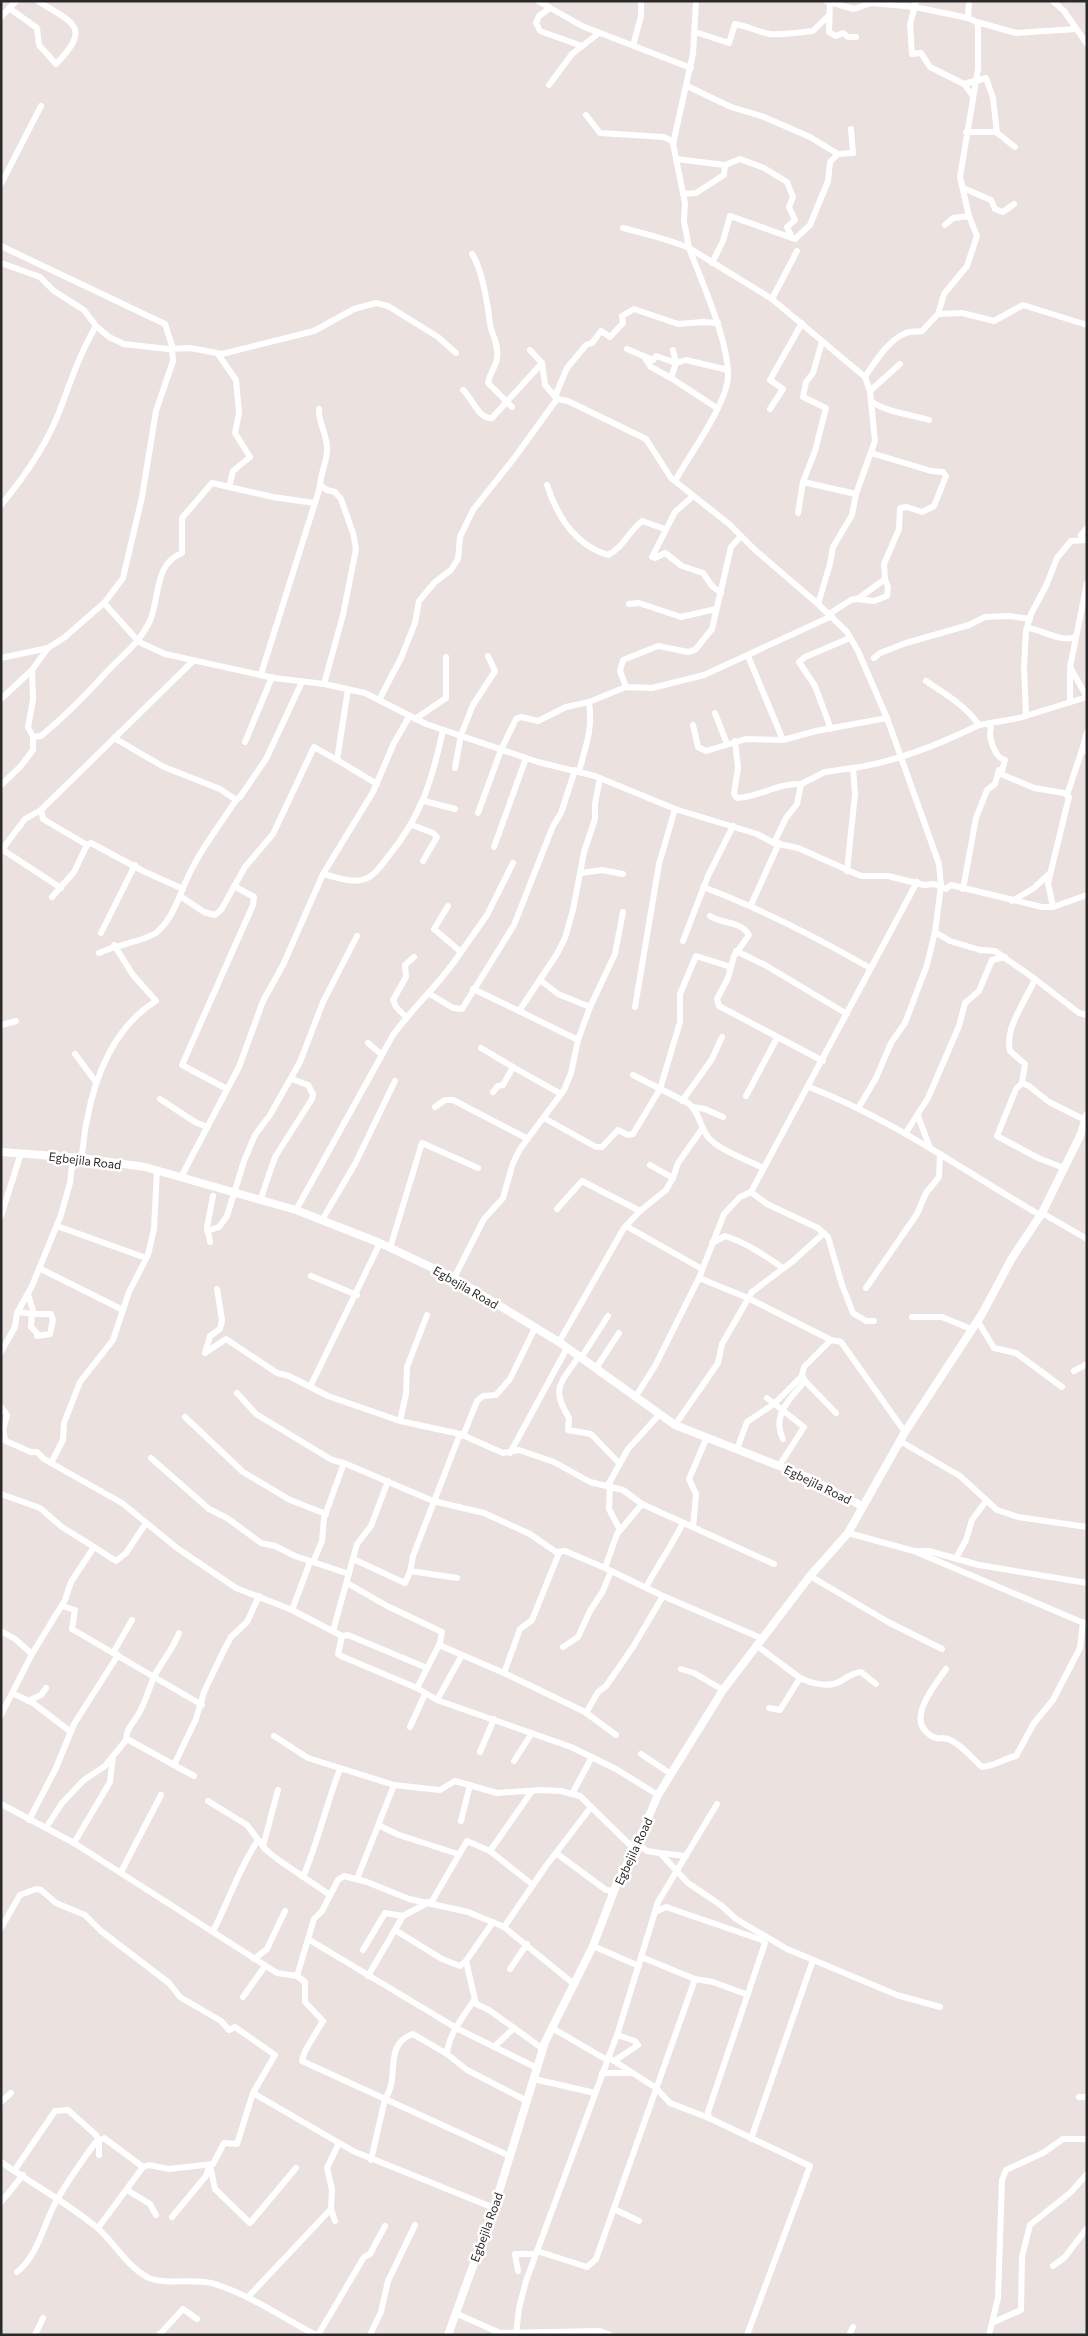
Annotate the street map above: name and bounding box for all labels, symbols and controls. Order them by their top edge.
street label: Egbejila Road [48,1149,122,1171]
street label: Egbejila Road [431,1263,501,1311]
street label: Egbejila Road [782,1462,854,1506]
street label: Egbejila Road [611,1815,655,1887]
street label: Egbejila Road [467,2190,505,2264]

